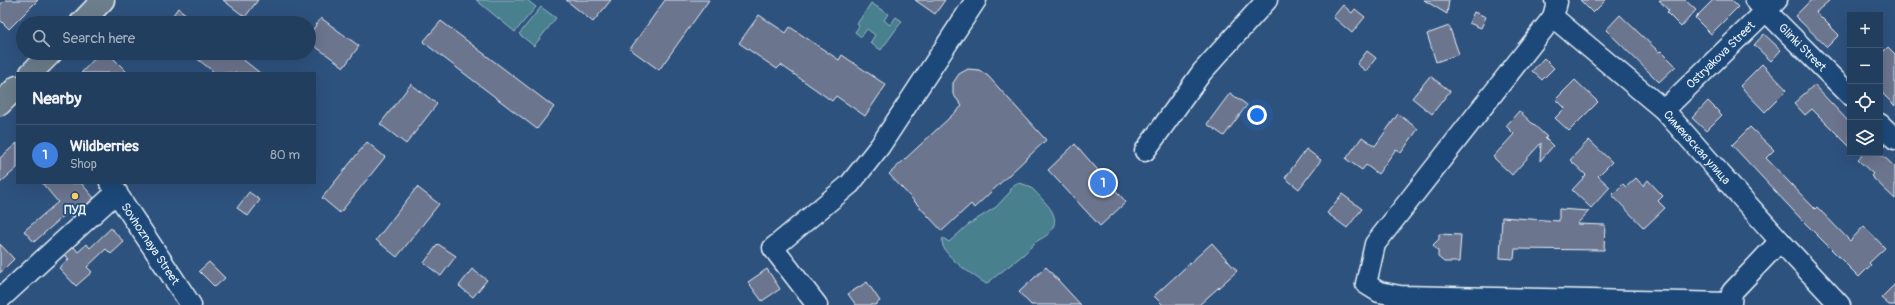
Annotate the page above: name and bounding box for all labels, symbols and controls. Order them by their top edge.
map controls [1847,12,1883,156]
button: + [1847,12,1883,48]
search box [16,16,316,60]
street label: Ostryakova Street [1683,18,1759,92]
street label: Glinki Street [1775,21,1829,75]
icon: search [30,27,52,49]
text: Search here [62,29,135,48]
button: − [1847,48,1883,84]
button: locate [1847,84,1883,120]
text: Nearby [32,88,81,109]
your location [1247,105,1267,125]
street label: Симеизская улица [1660,108,1734,188]
button: layers [1847,120,1883,156]
text: Wildberries [70,137,139,156]
text: 1 [42,147,48,163]
text: 80 m [270,147,300,163]
text: Shop [70,156,97,172]
pin: 1 [1090,168,1116,198]
marker: ПУД [70,191,80,201]
street label: Sovhoznaya Street [117,200,183,288]
place label: ПУД [64,203,87,218]

